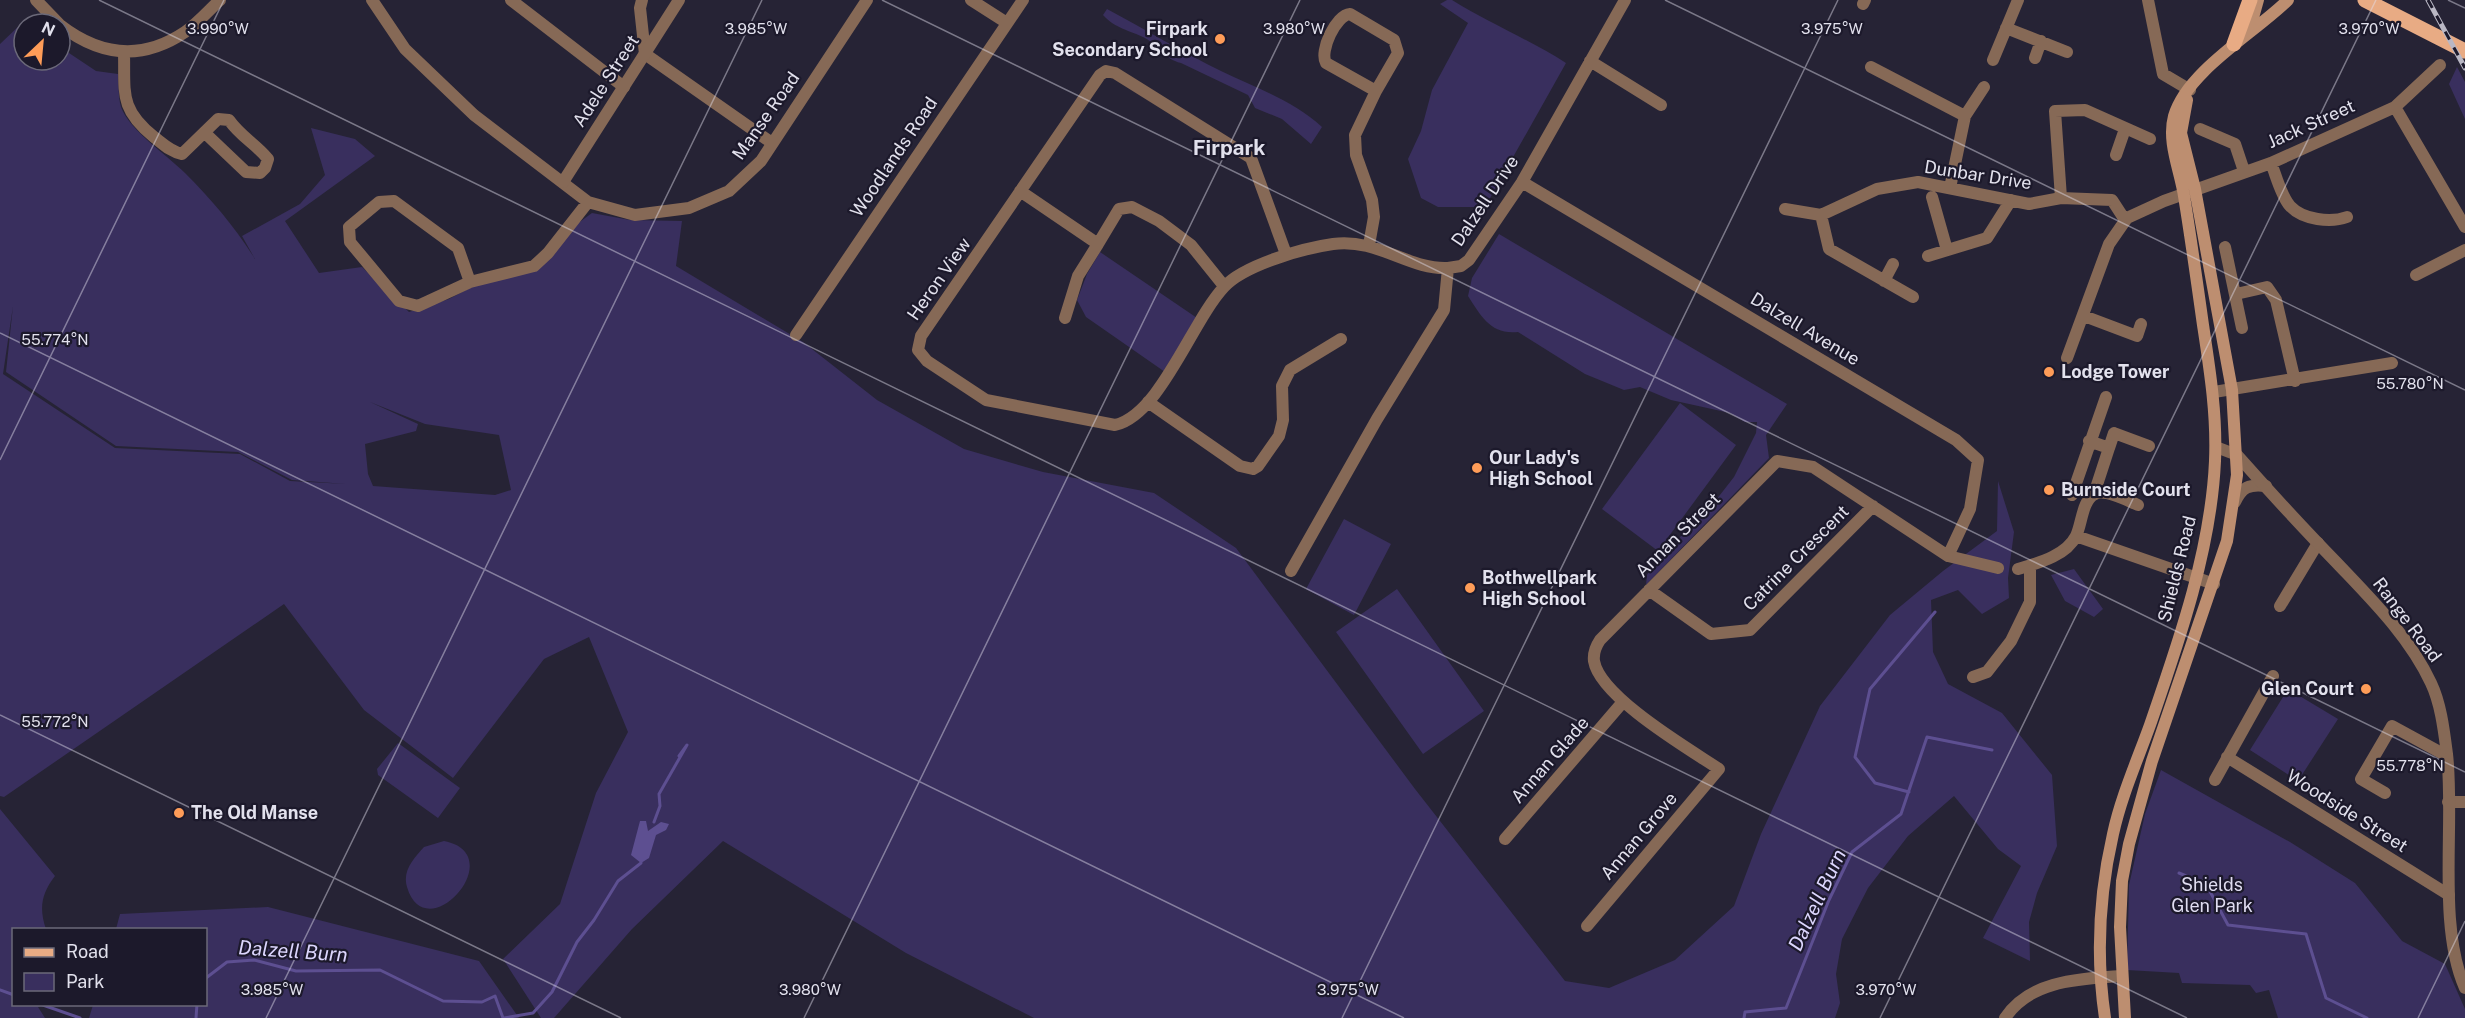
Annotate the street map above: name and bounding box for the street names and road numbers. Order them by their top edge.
street label: Adele Street [568,31,643,131]
street label: Manse Road [728,68,804,164]
street label: Woodlands Road [846,93,941,221]
street label: Jack Street [2264,95,2358,152]
street label: Dalzell Drive [1447,151,1523,250]
street label: Dunbar Drive [1923,156,2033,193]
street label: Heron View [902,233,975,324]
street label: Dalzell Avenue [1747,288,1864,369]
street label: Annan Street [1631,488,1724,581]
street label: Catrine Crescent [1738,500,1853,615]
street label: Shields Road [2153,514,2200,624]
street label: Range Road [2369,573,2446,666]
street label: Annan Glade [1506,712,1593,807]
street label: Woodside Street [2283,765,2412,856]
street label: Annan Grove [1596,788,1681,884]

